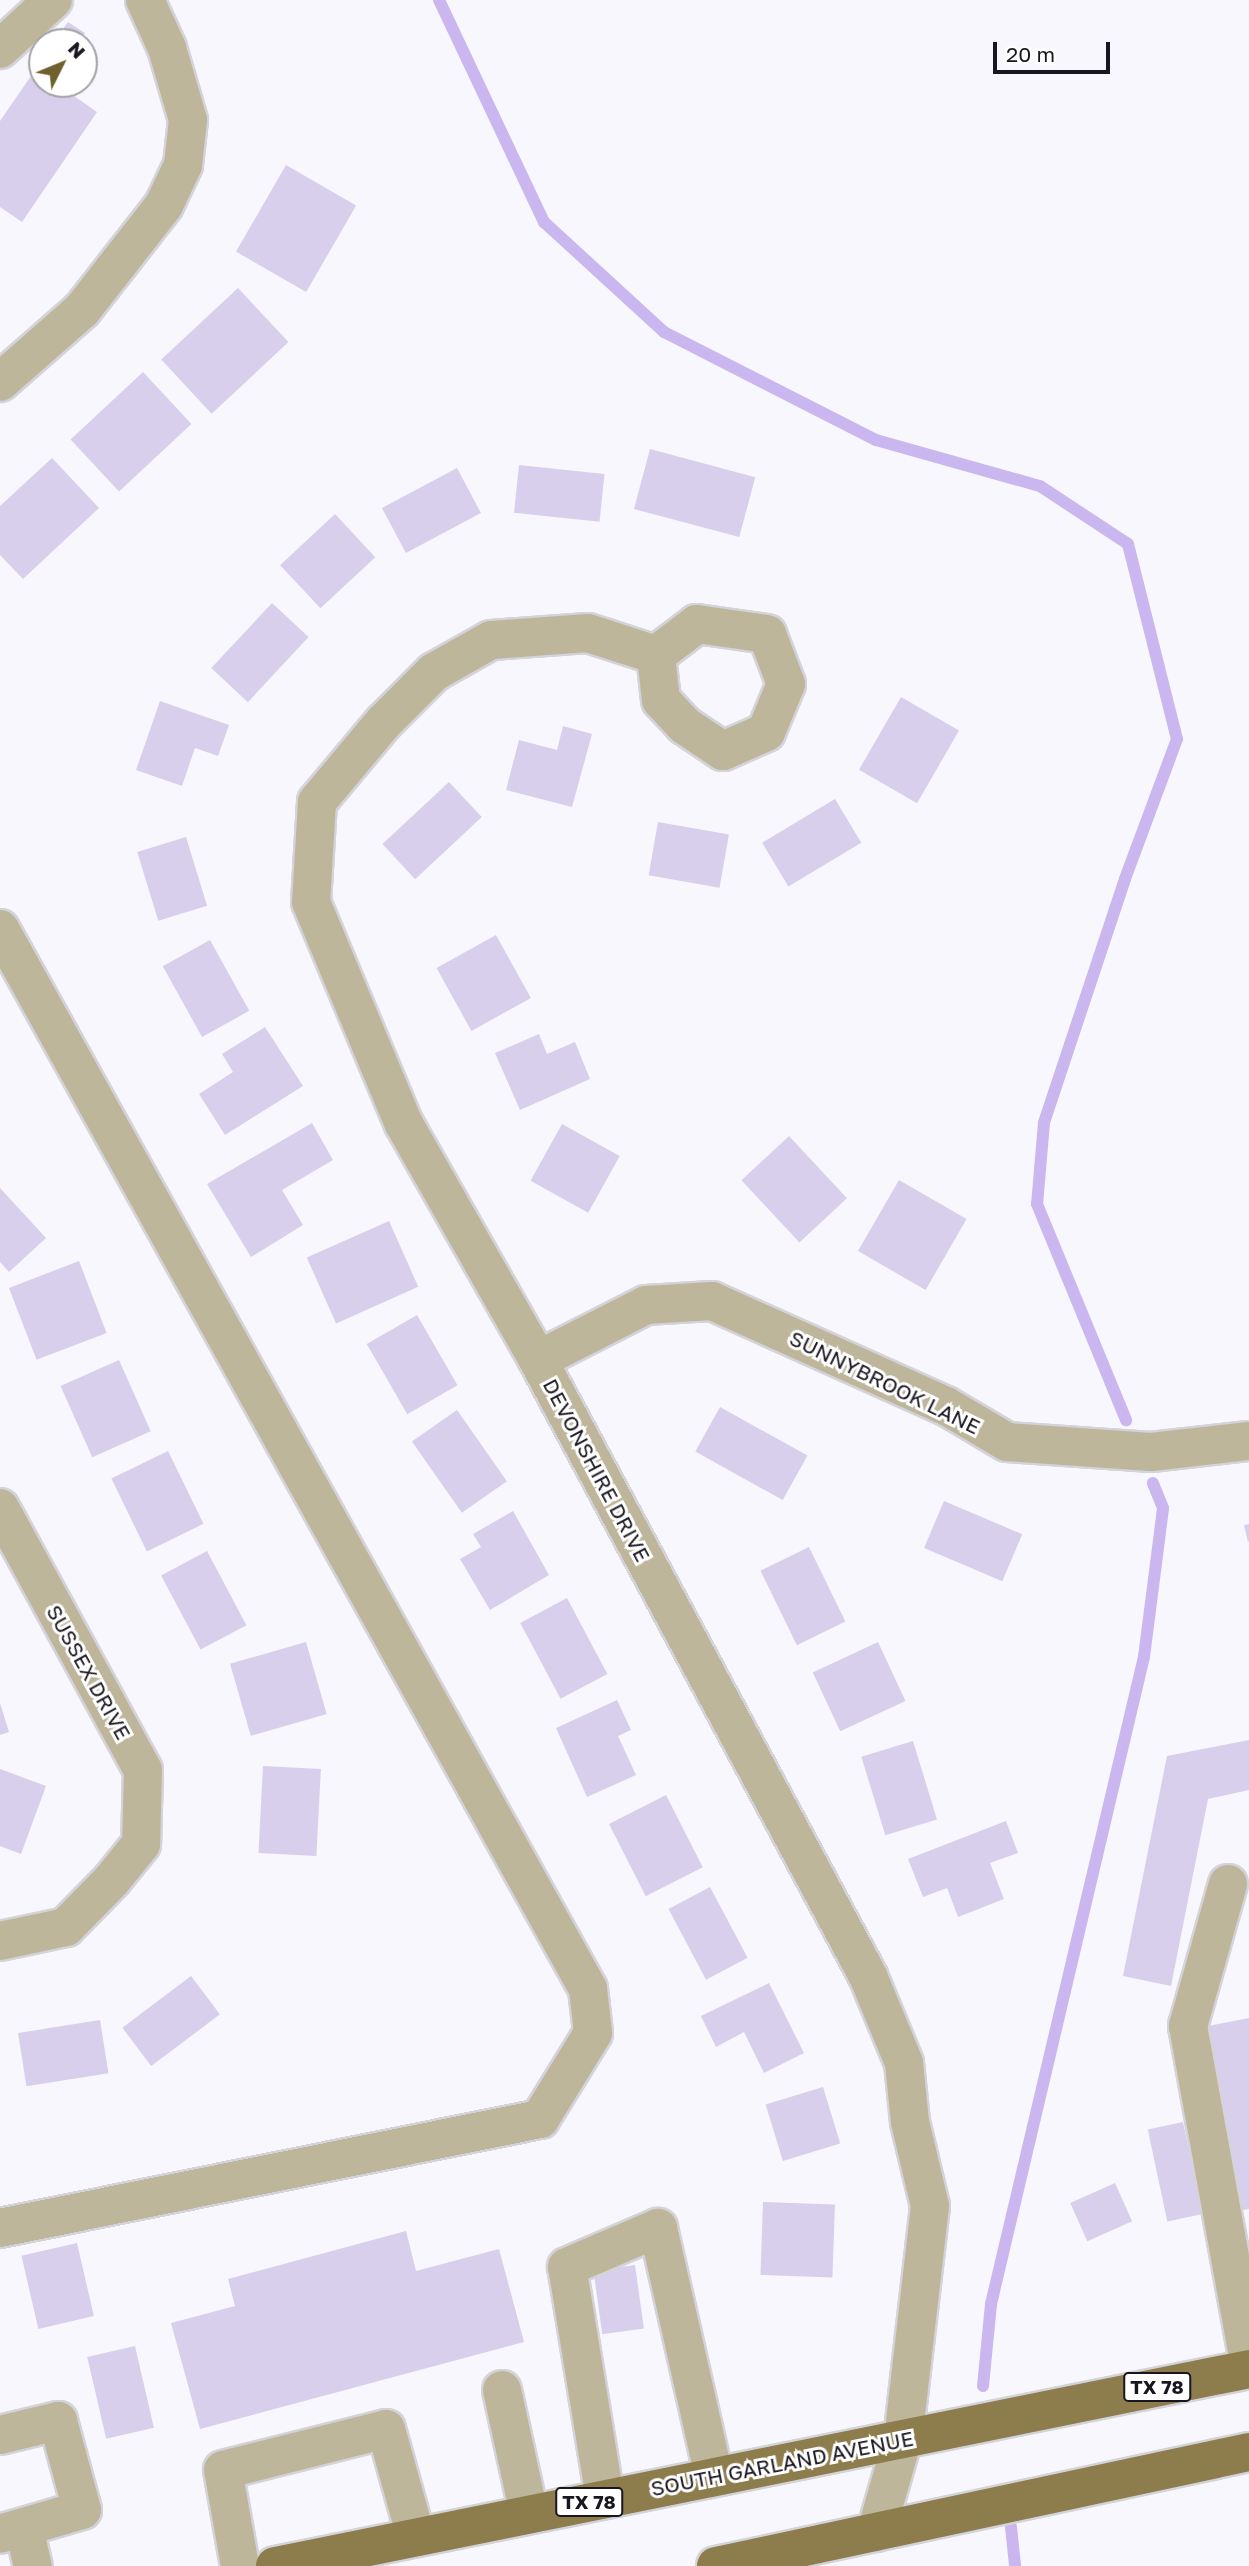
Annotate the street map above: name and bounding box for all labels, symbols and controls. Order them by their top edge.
north arrow [28,28,98,98]
scale bar [997,28,1114,72]
text: N [64,37,91,63]
text: 20 m [1006,41,1055,67]
street label: SUNNYBROOK LANE [786,1325,984,1439]
street label: DEVONSHIRE DRIVE [538,1374,656,1566]
street label: SUSSEX DRIVE [42,1600,136,1744]
road number: TX 78 [1122,2372,1192,2402]
street label: SOUTH GARLAND AVENUE [649,2425,915,2501]
road number: TX 78 [554,2486,624,2518]

